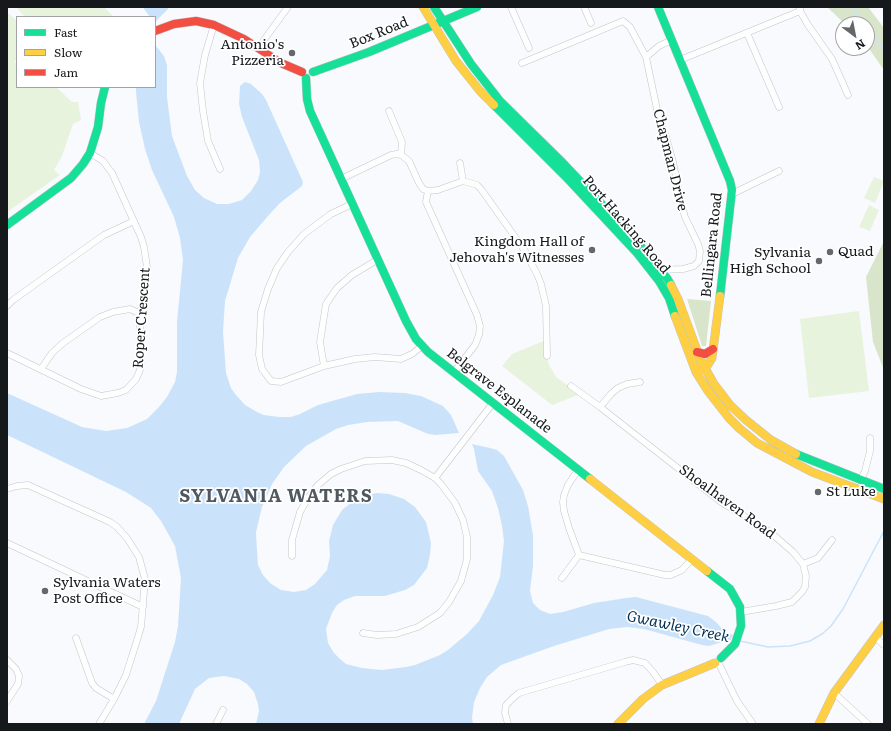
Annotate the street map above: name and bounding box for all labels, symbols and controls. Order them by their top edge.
street label: Box Road [347,14,411,52]
legend [16,16,156,88]
north arrow [835,16,875,56]
text: Fast [54,23,77,41]
text: N [853,36,869,55]
place label: Antonio's Pizzeria [221,37,284,70]
text: Slow [54,43,82,61]
marker: Antonio's Pizzeria [287,48,297,58]
text: Jam [54,63,78,81]
street label: Chapman Drive [649,107,691,213]
street label: Port Hacking Road [579,172,673,278]
street label: Bellingara Road [698,192,726,298]
place label: Kingdom Hall of Jehovah's Witnesses [449,234,584,266]
place label: Quad [838,244,874,260]
marker: Kingdom Hall of Jehovah's Witnesses [587,245,597,255]
place label: Sylvania High School [730,245,811,278]
marker: Quad [825,247,835,257]
marker: Sylvania High School [814,256,824,266]
street label: Roper Crescent [130,267,154,369]
street label: Belgrave Esplanade [443,345,555,437]
street label: Shoalhaven Road [675,461,779,543]
place label: St Luke [826,484,876,500]
district label: SYLVANIA WATERS [179,486,373,508]
marker: St Luke [813,487,823,497]
place label: Sylvania Waters Post Office [53,575,161,608]
marker: Sylvania Waters Post Office [40,586,50,596]
water label: Gwawley Creek [625,607,731,647]

